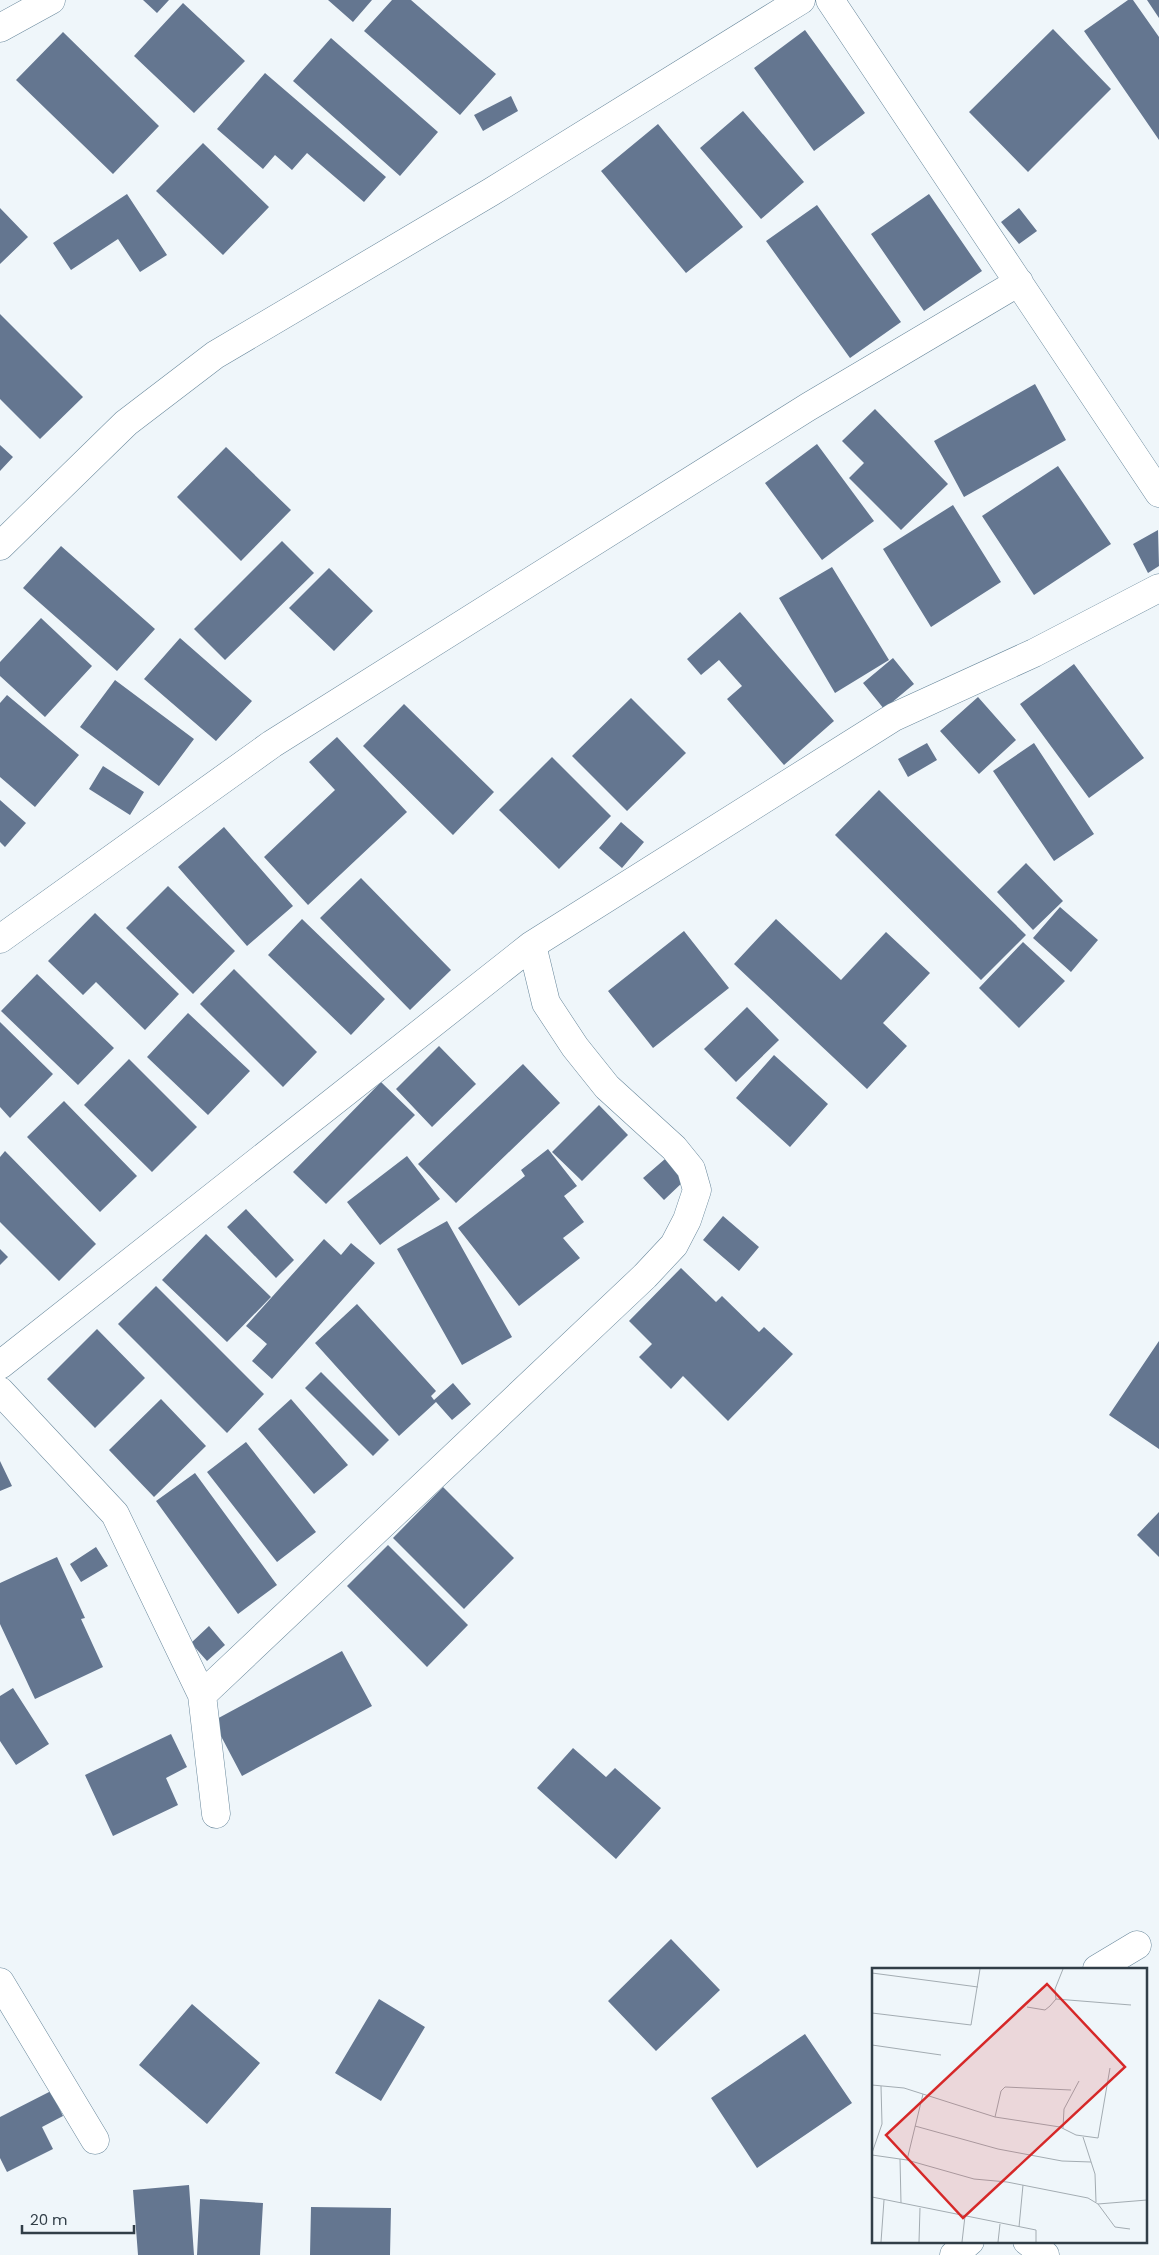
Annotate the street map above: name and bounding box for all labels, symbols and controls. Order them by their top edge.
inset map [872,1968,1146,2242]
scale bar [22,2202,135,2234]
text: 20 m [30,2209,68,2230]

